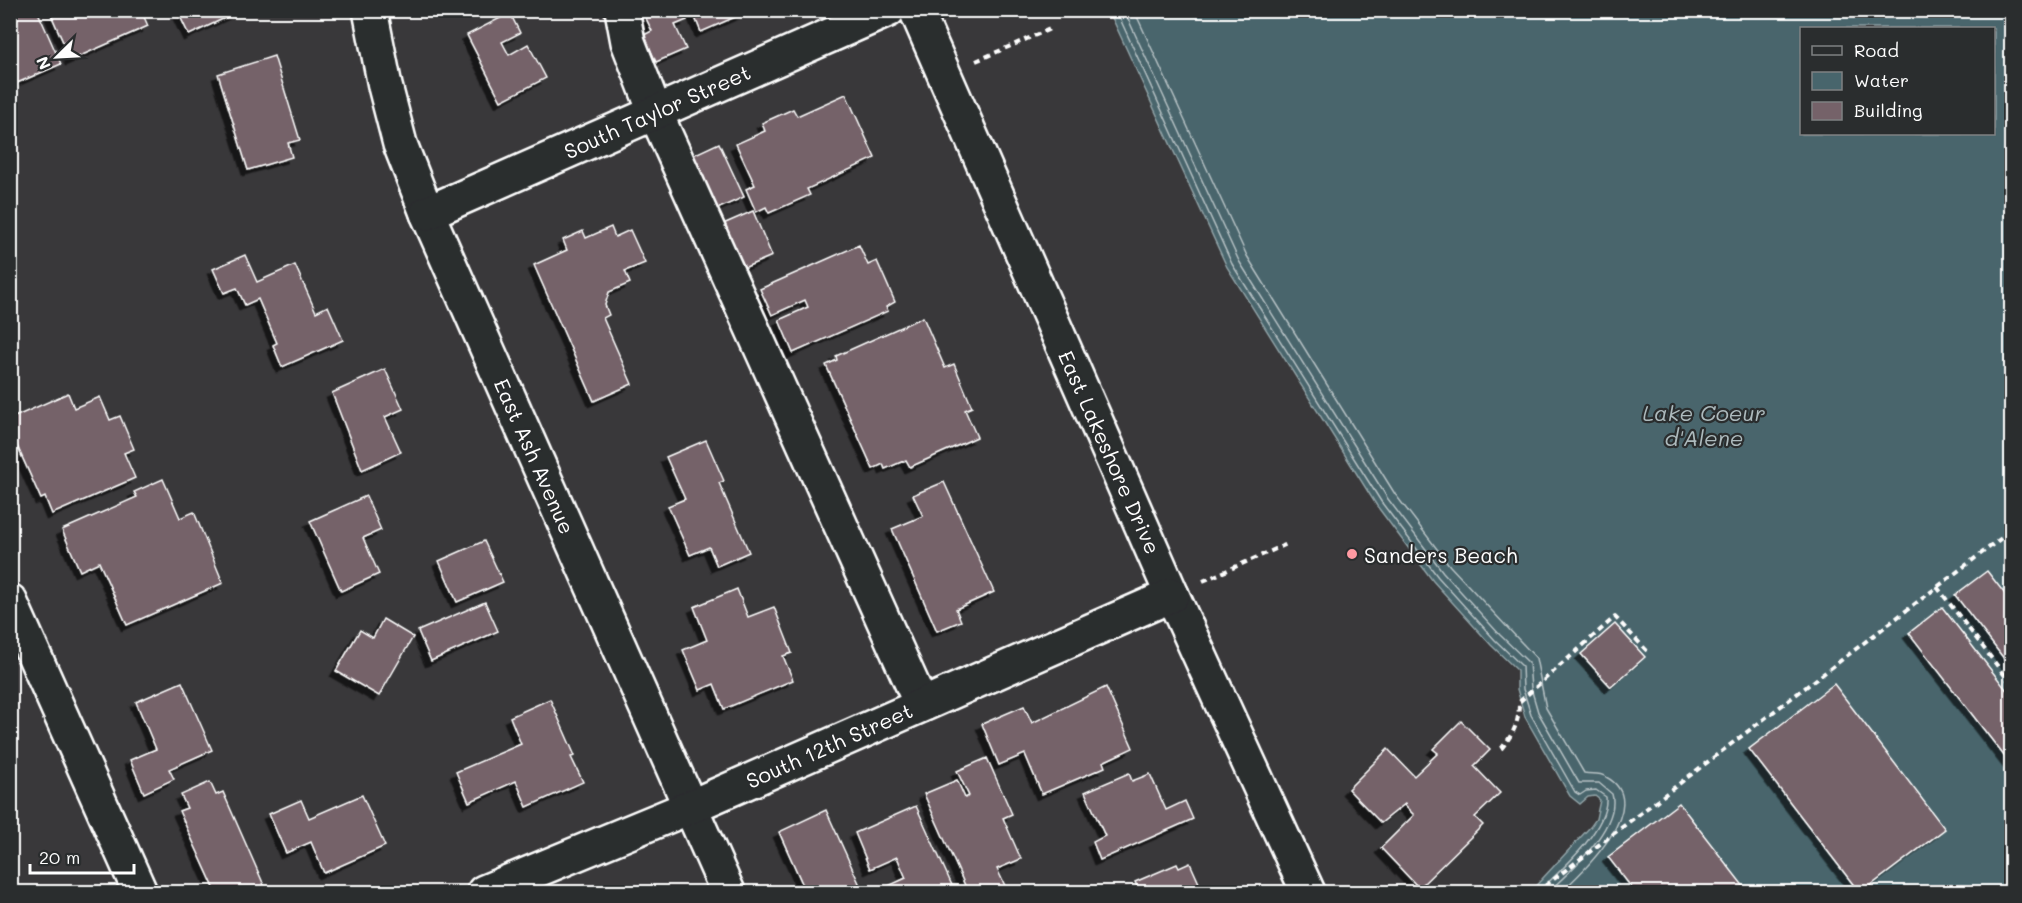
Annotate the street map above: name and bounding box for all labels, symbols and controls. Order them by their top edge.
north arrow [27,27,87,87]
legend [1800,27,1995,135]
text: Road [1854,38,1899,62]
text: N [31,53,55,73]
street label: South Taylor Street [560,58,754,164]
text: Water [1854,68,1909,92]
text: Building [1854,98,1922,122]
street label: East Lakeshore Drive [1053,346,1167,558]
street label: East Ash Avenue [489,374,581,538]
water label: Lake Coeur d'Alene [1642,398,1766,452]
place label: Sanders Beach [1364,541,1518,568]
marker: Sanders Beach [1345,547,1359,561]
street label: South 12th Street [742,696,916,794]
scale bar [30,837,134,875]
text: 20 m [39,845,80,869]

